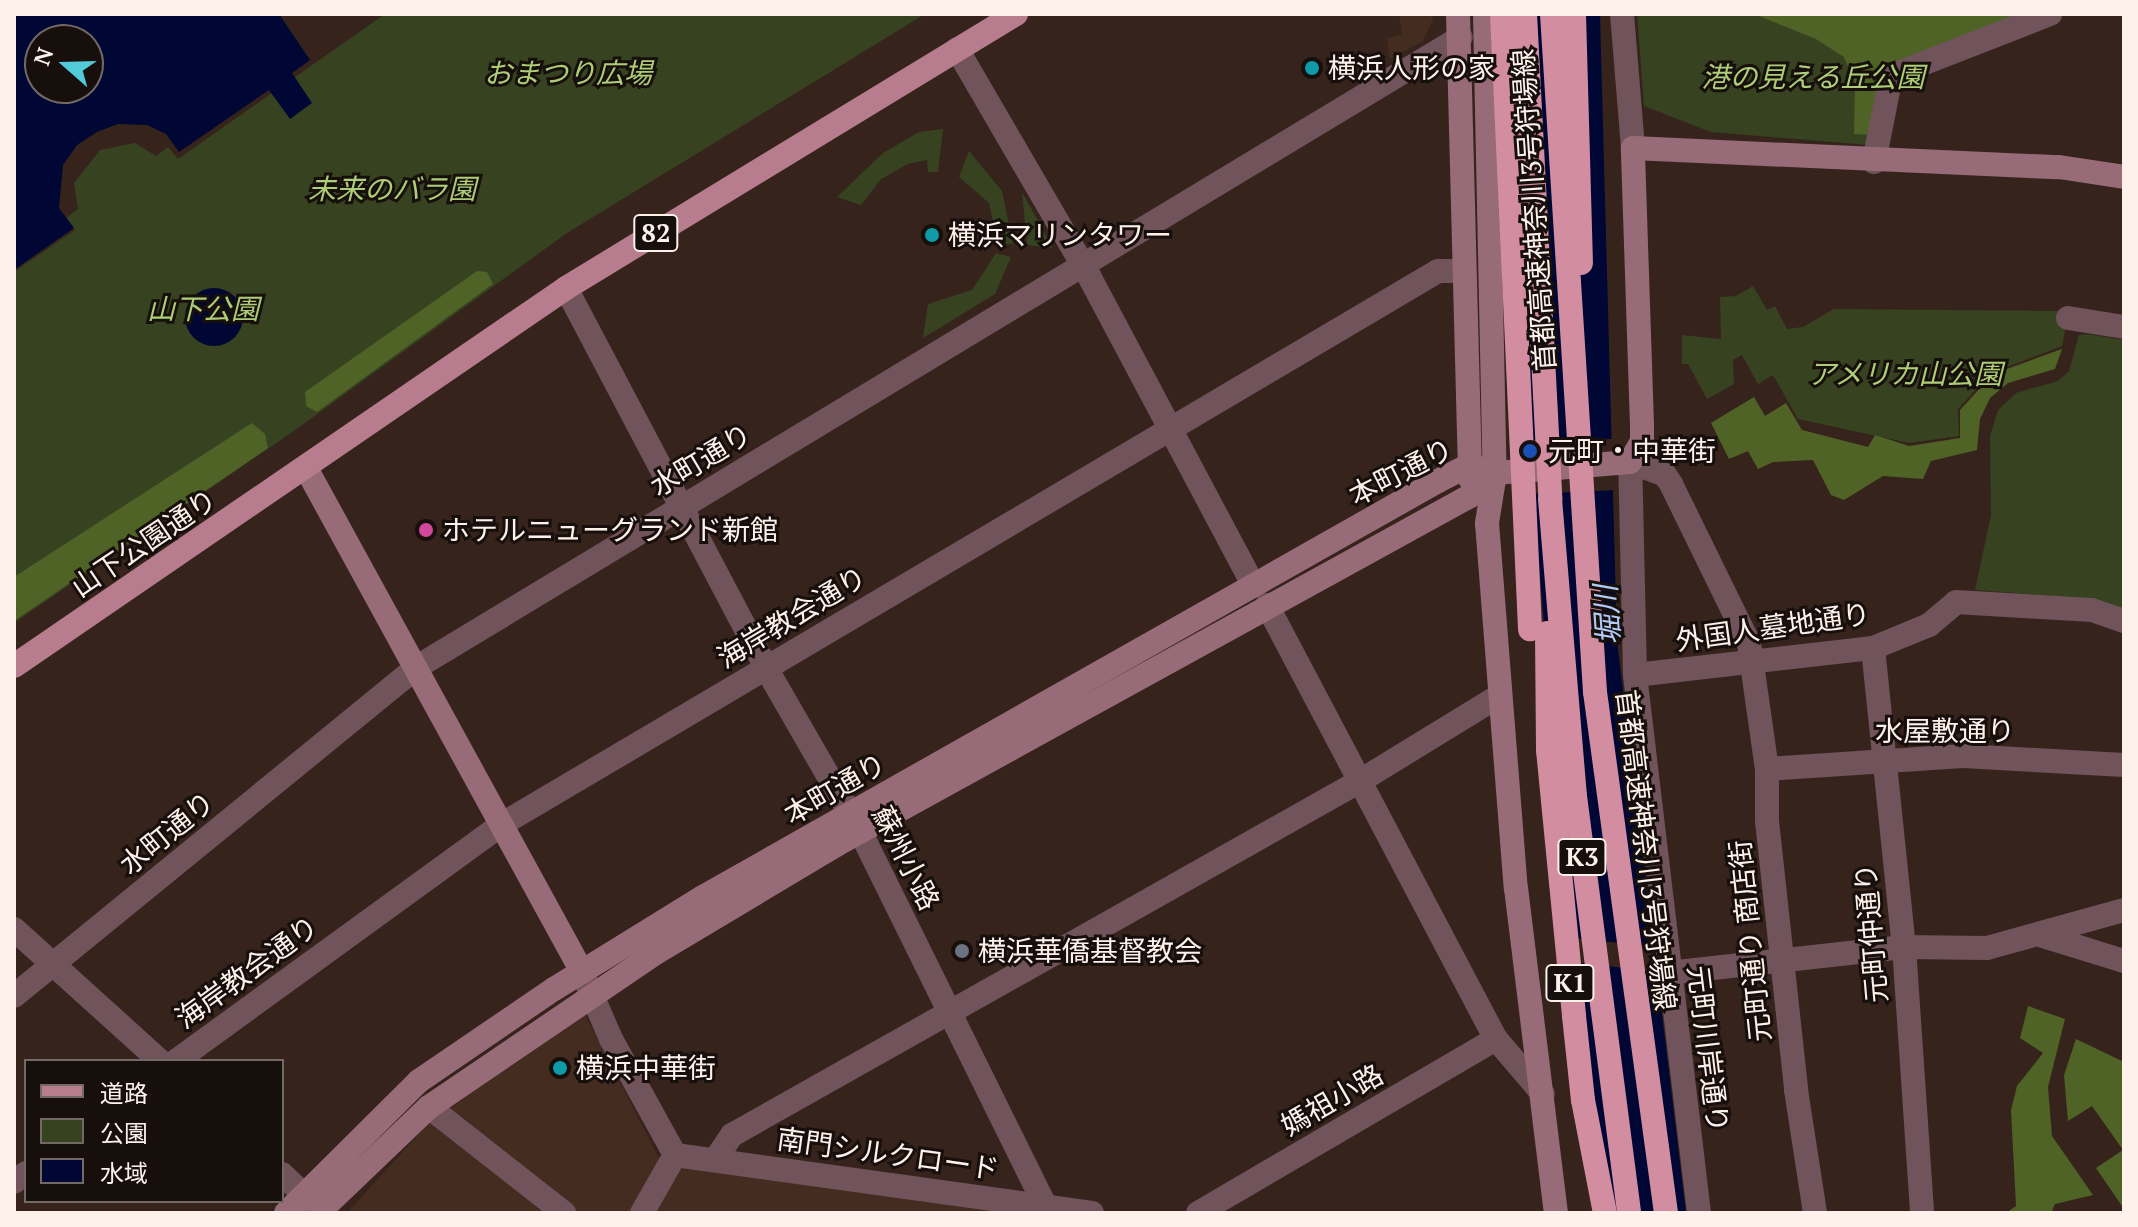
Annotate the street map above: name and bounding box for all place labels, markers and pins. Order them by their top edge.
place label: 横浜人形の家 [1328,51,1496,85]
marker: 横浜人形の家 [1303,59,1321,77]
place label: 横浜マリンタワー [948,218,1172,252]
marker: 横浜マリンタワー [923,226,941,244]
place label: 元町・中華街 [1548,434,1716,468]
marker: 元町・中華街 [1519,440,1541,462]
place label: ホテルニューグランド新館 [442,513,778,547]
marker: ホテルニューグランド新館 [417,521,435,539]
place label: 横浜華僑基督教会 [978,934,1202,968]
marker: 横浜華僑基督教会 [953,942,971,960]
place label: 横浜中華街 [576,1051,716,1085]
marker: 横浜中華街 [551,1059,569,1077]

